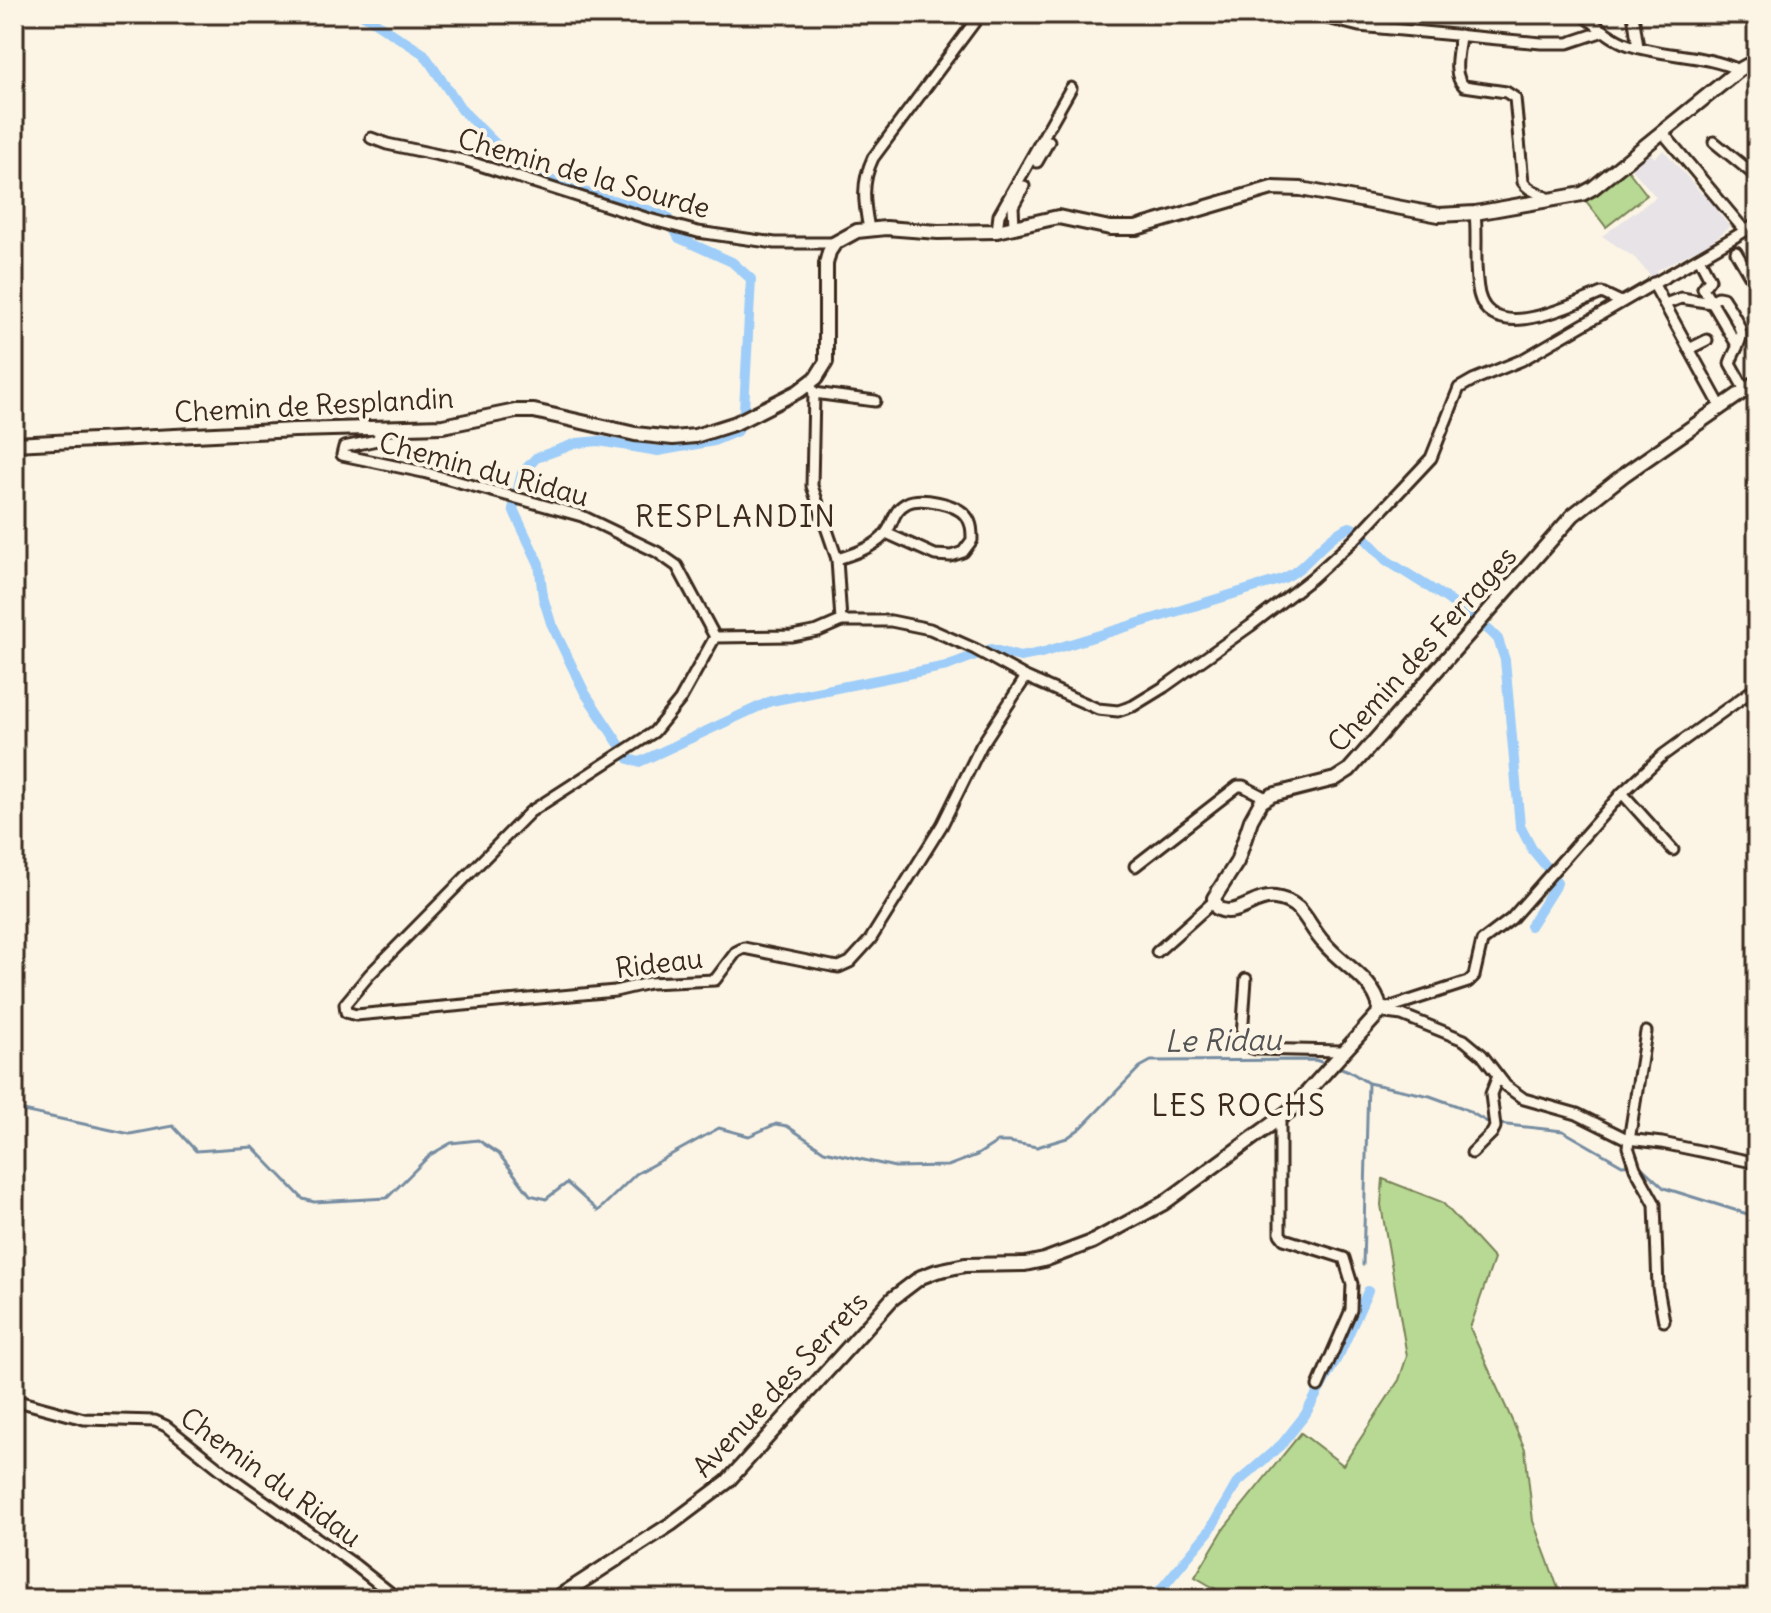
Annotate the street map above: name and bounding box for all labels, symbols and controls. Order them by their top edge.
street label: Chemin de la Sourde [454,120,714,226]
street label: Chemin de Resplandin [173,380,455,430]
street label: Chemin du Ridau [375,424,593,514]
district label: RESPLANDIN [635,497,837,535]
street label: Chemin des Ferrages [1320,538,1524,760]
street label: Rideau [613,940,705,986]
water label: Le Ridau [1164,1020,1283,1060]
district label: LES ROCHS [1151,1086,1327,1124]
street label: Avenue des Serrets [685,1283,875,1485]
street label: Chemin du Ridau [173,1399,369,1555]

